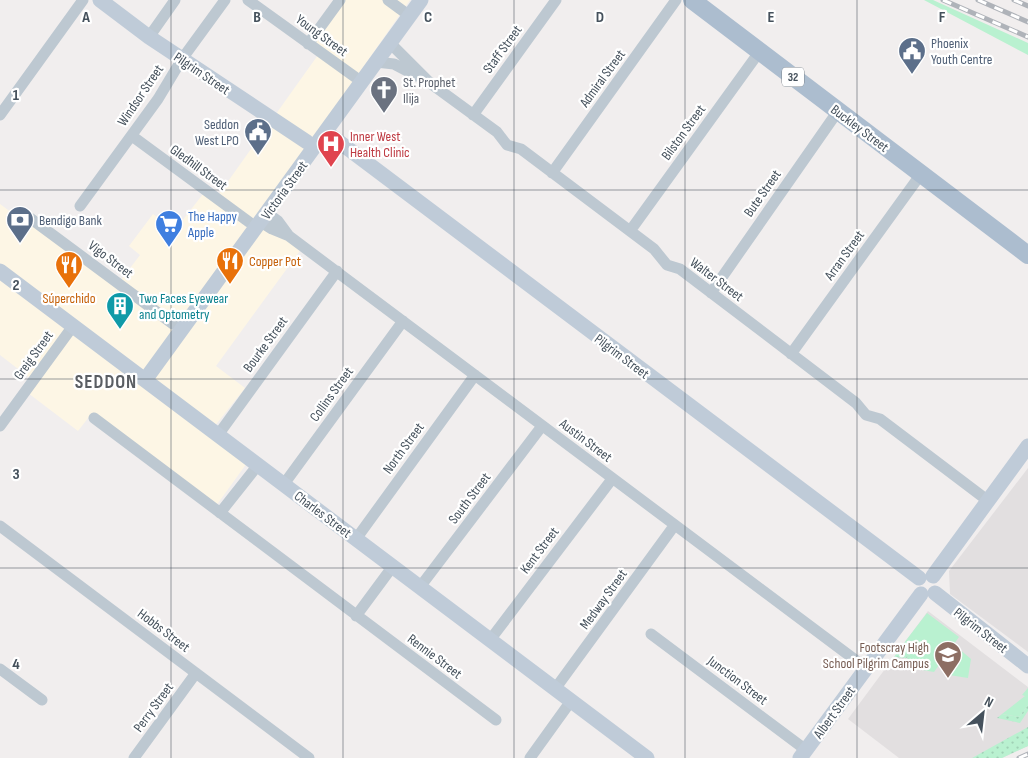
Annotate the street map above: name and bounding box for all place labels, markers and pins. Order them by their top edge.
place label: Phoenix Youth Centre [931,35,992,68]
public building icon: Phoenix Youth Centre [897,36,927,75]
place label: St. Prophet Ilija [403,74,455,107]
church icon: St. Prophet Ilija [369,75,399,114]
place label: Seddon West LPO [195,116,239,149]
public building icon: Seddon West LPO [243,117,273,156]
place label: Inner West Health Clinic [350,128,410,161]
hospital icon: Inner West Health Clinic [316,129,346,168]
bank icon: Bendigo Bank [5,205,35,244]
place label: The Happy Apple [187,208,237,241]
supermarket icon: The Happy Apple [154,209,184,248]
place label: Bendigo Bank [39,212,103,229]
restaurant icon: Copper Pot [215,246,245,285]
restaurant icon: Súperchido [54,250,84,289]
place label: Copper Pot [249,253,301,270]
place label: Súperchido [43,290,96,307]
place label: Two Faces Eyewear and Optometry [139,290,228,323]
building icon: Two Faces Eyewear and Optometry [105,291,135,330]
place label: Footscray High School Pilgrim Campus [823,639,929,672]
school or university icon: Footscray High School Pilgrim Campus [933,640,963,679]

